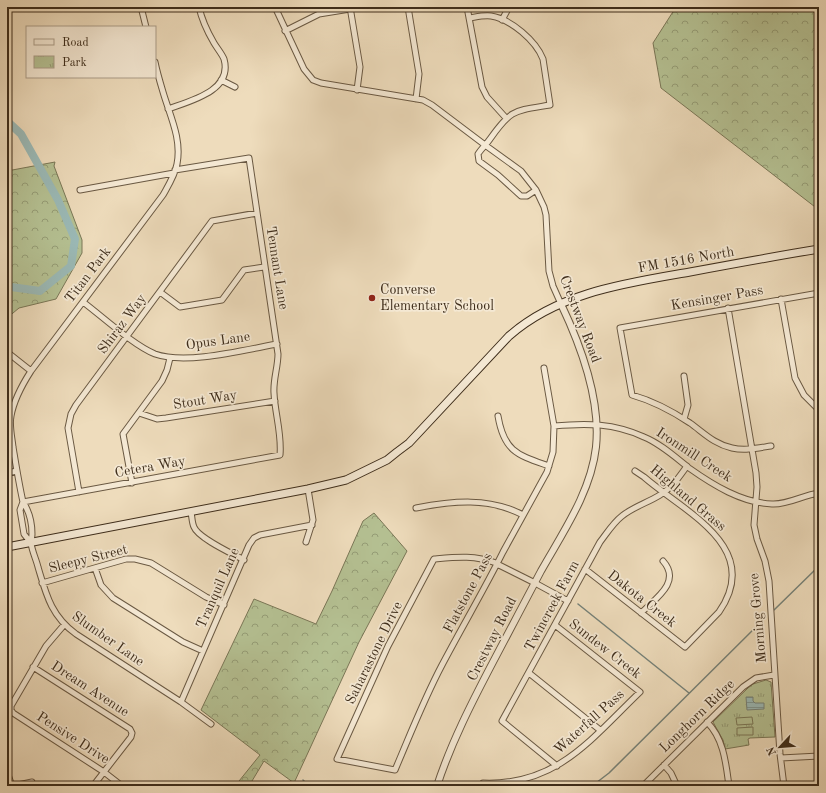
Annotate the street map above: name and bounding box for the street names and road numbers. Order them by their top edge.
street label: Tennant Lane [264,225,290,311]
street label: Titan Park [63,244,113,306]
street label: FM 1516 North [637,245,736,275]
street label: Crestway Road [557,273,603,365]
street label: Kensinger Pass [670,283,764,313]
street label: Shiraz Way [95,291,149,356]
street label: Opus Lane [185,330,251,352]
street label: Stout Way [172,388,239,412]
street label: Ironmill Creek [654,425,734,485]
street label: Cetera Way [113,454,187,480]
street label: Highland Grass [647,462,729,534]
street label: Sleepy Street [47,542,129,576]
street label: Tranquil Lane [194,546,242,630]
street label: Flatstone Pass [441,550,495,636]
street label: Twincreek Farm [522,558,582,654]
street label: Dakota Creek [605,568,679,630]
street label: Morning Grove [747,572,769,664]
street label: Crestway Road [465,595,519,683]
street label: Saharastone Drive [343,599,405,707]
street label: Slumber Lane [69,609,147,669]
street label: Sundew Creek [566,617,644,681]
street label: Dream Avenue [49,659,131,719]
street label: Longhorn Ridge [657,677,737,755]
street label: Waterfall Pass [551,687,627,757]
street label: Pensive Drive [34,709,112,767]

